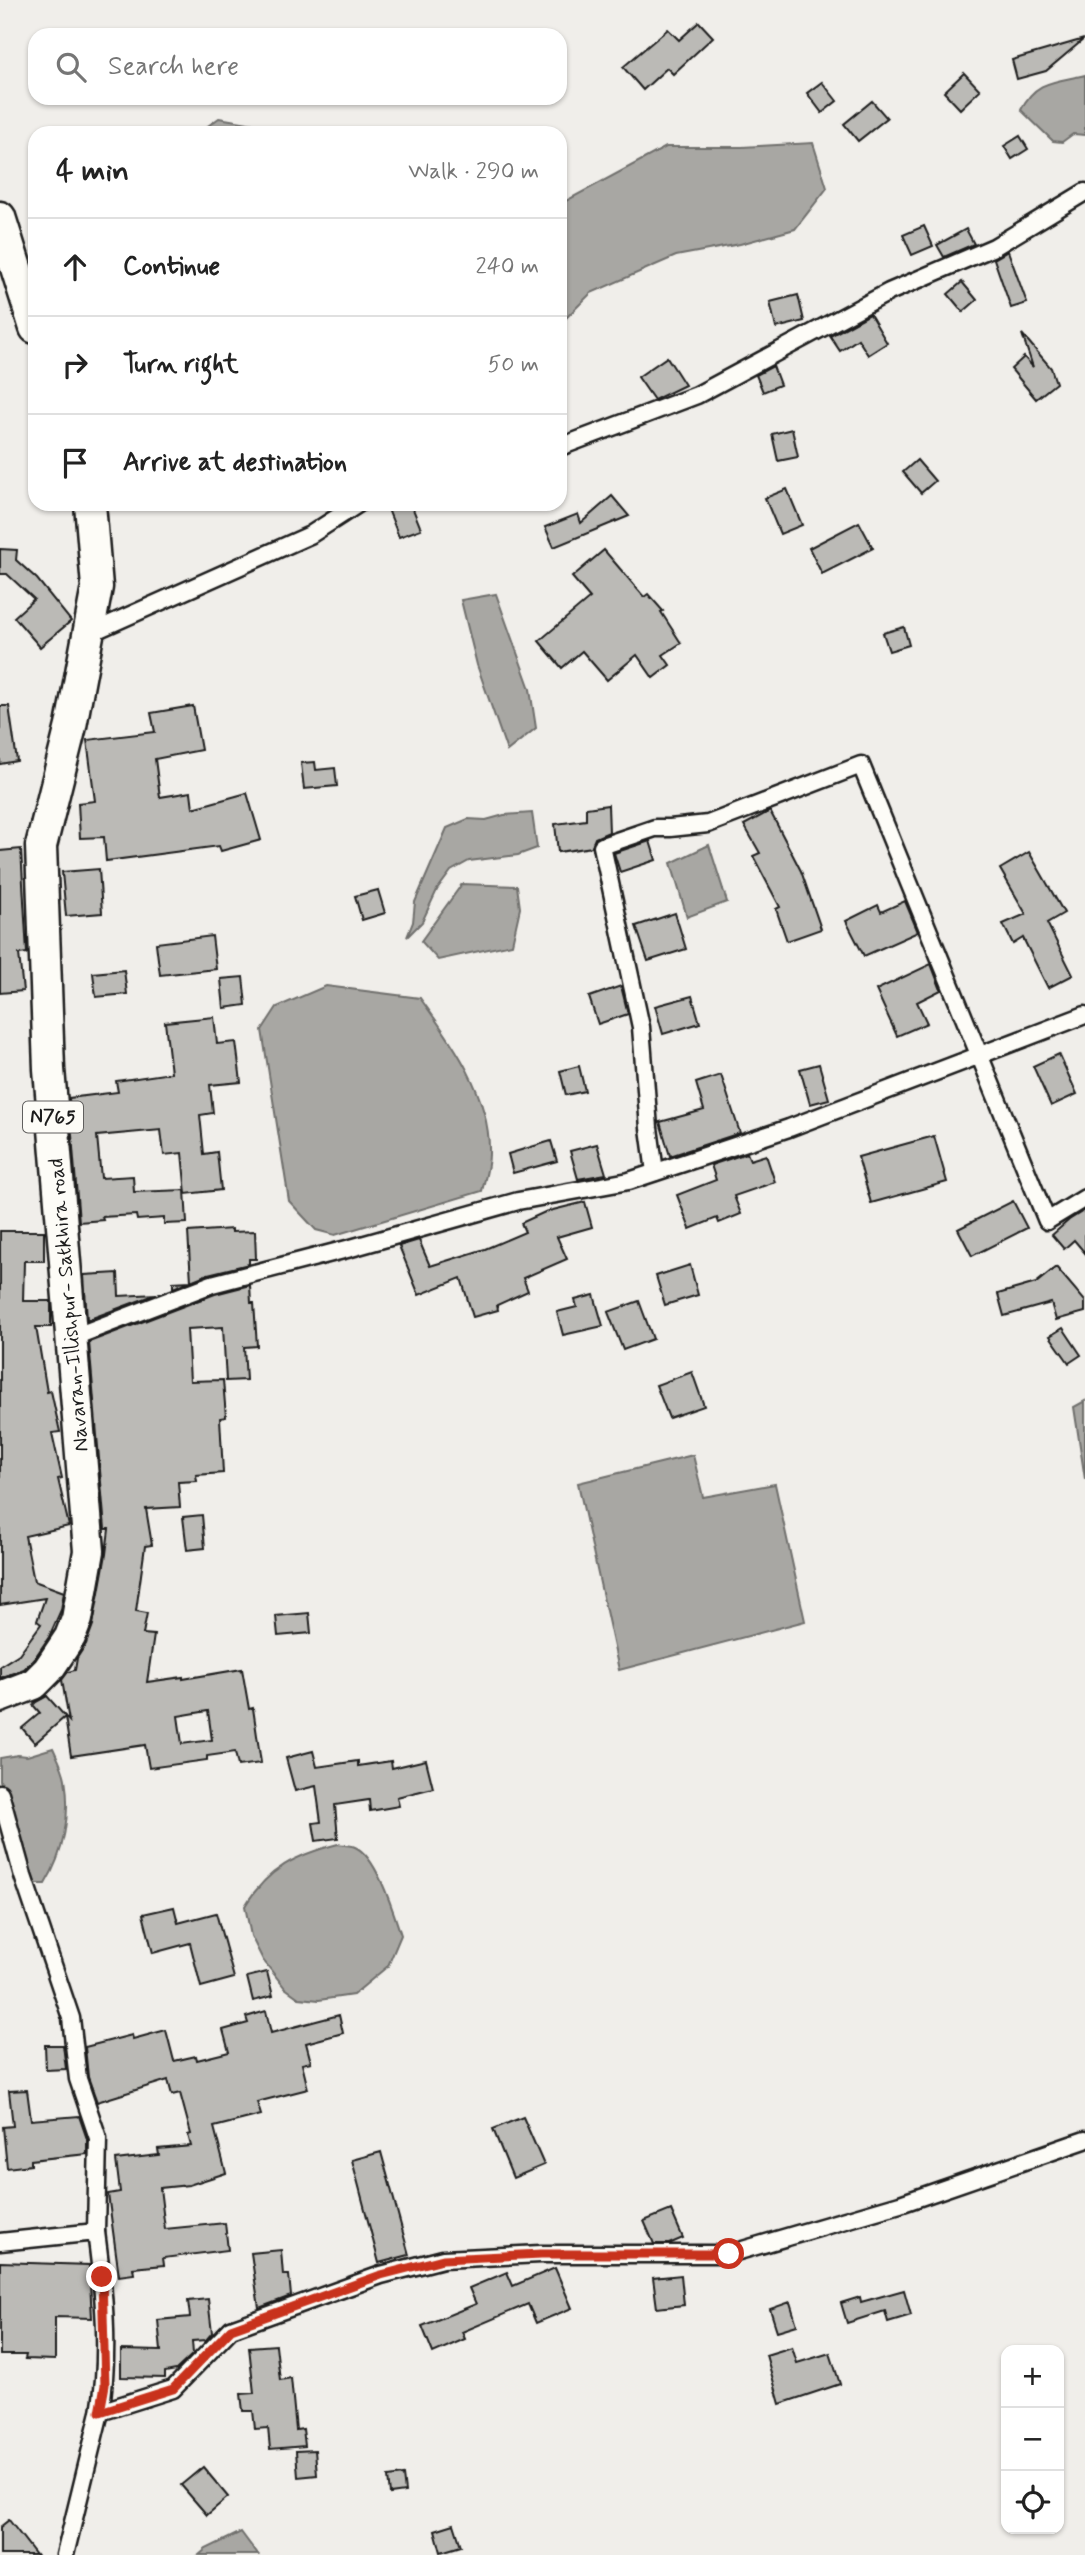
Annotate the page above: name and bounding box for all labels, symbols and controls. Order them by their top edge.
search box [28,28,567,105]
icon: search [52,48,90,86]
text: Search here [108,50,239,84]
text: 4 min [56,152,129,191]
text: Walk · 290 m [408,157,539,187]
icon: ahead [56,248,94,286]
text: Continue [123,250,220,284]
text: 240 m [475,252,539,282]
icon: right [56,346,94,384]
text: Turn right [123,348,239,382]
text: 50 m [488,350,539,380]
icon: arrive [56,444,94,482]
text: Arrive at destination [123,446,347,480]
road number: N765 [23,1102,83,1133]
street label: Navaran-Illishpur- Satkhira road [42,1157,96,1453]
route start [713,2238,744,2269]
route end [86,2261,117,2292]
map controls [1001,2345,1064,2534]
button: + [1001,2345,1064,2408]
button: − [1001,2408,1064,2471]
button: locate [1001,2471,1064,2534]

